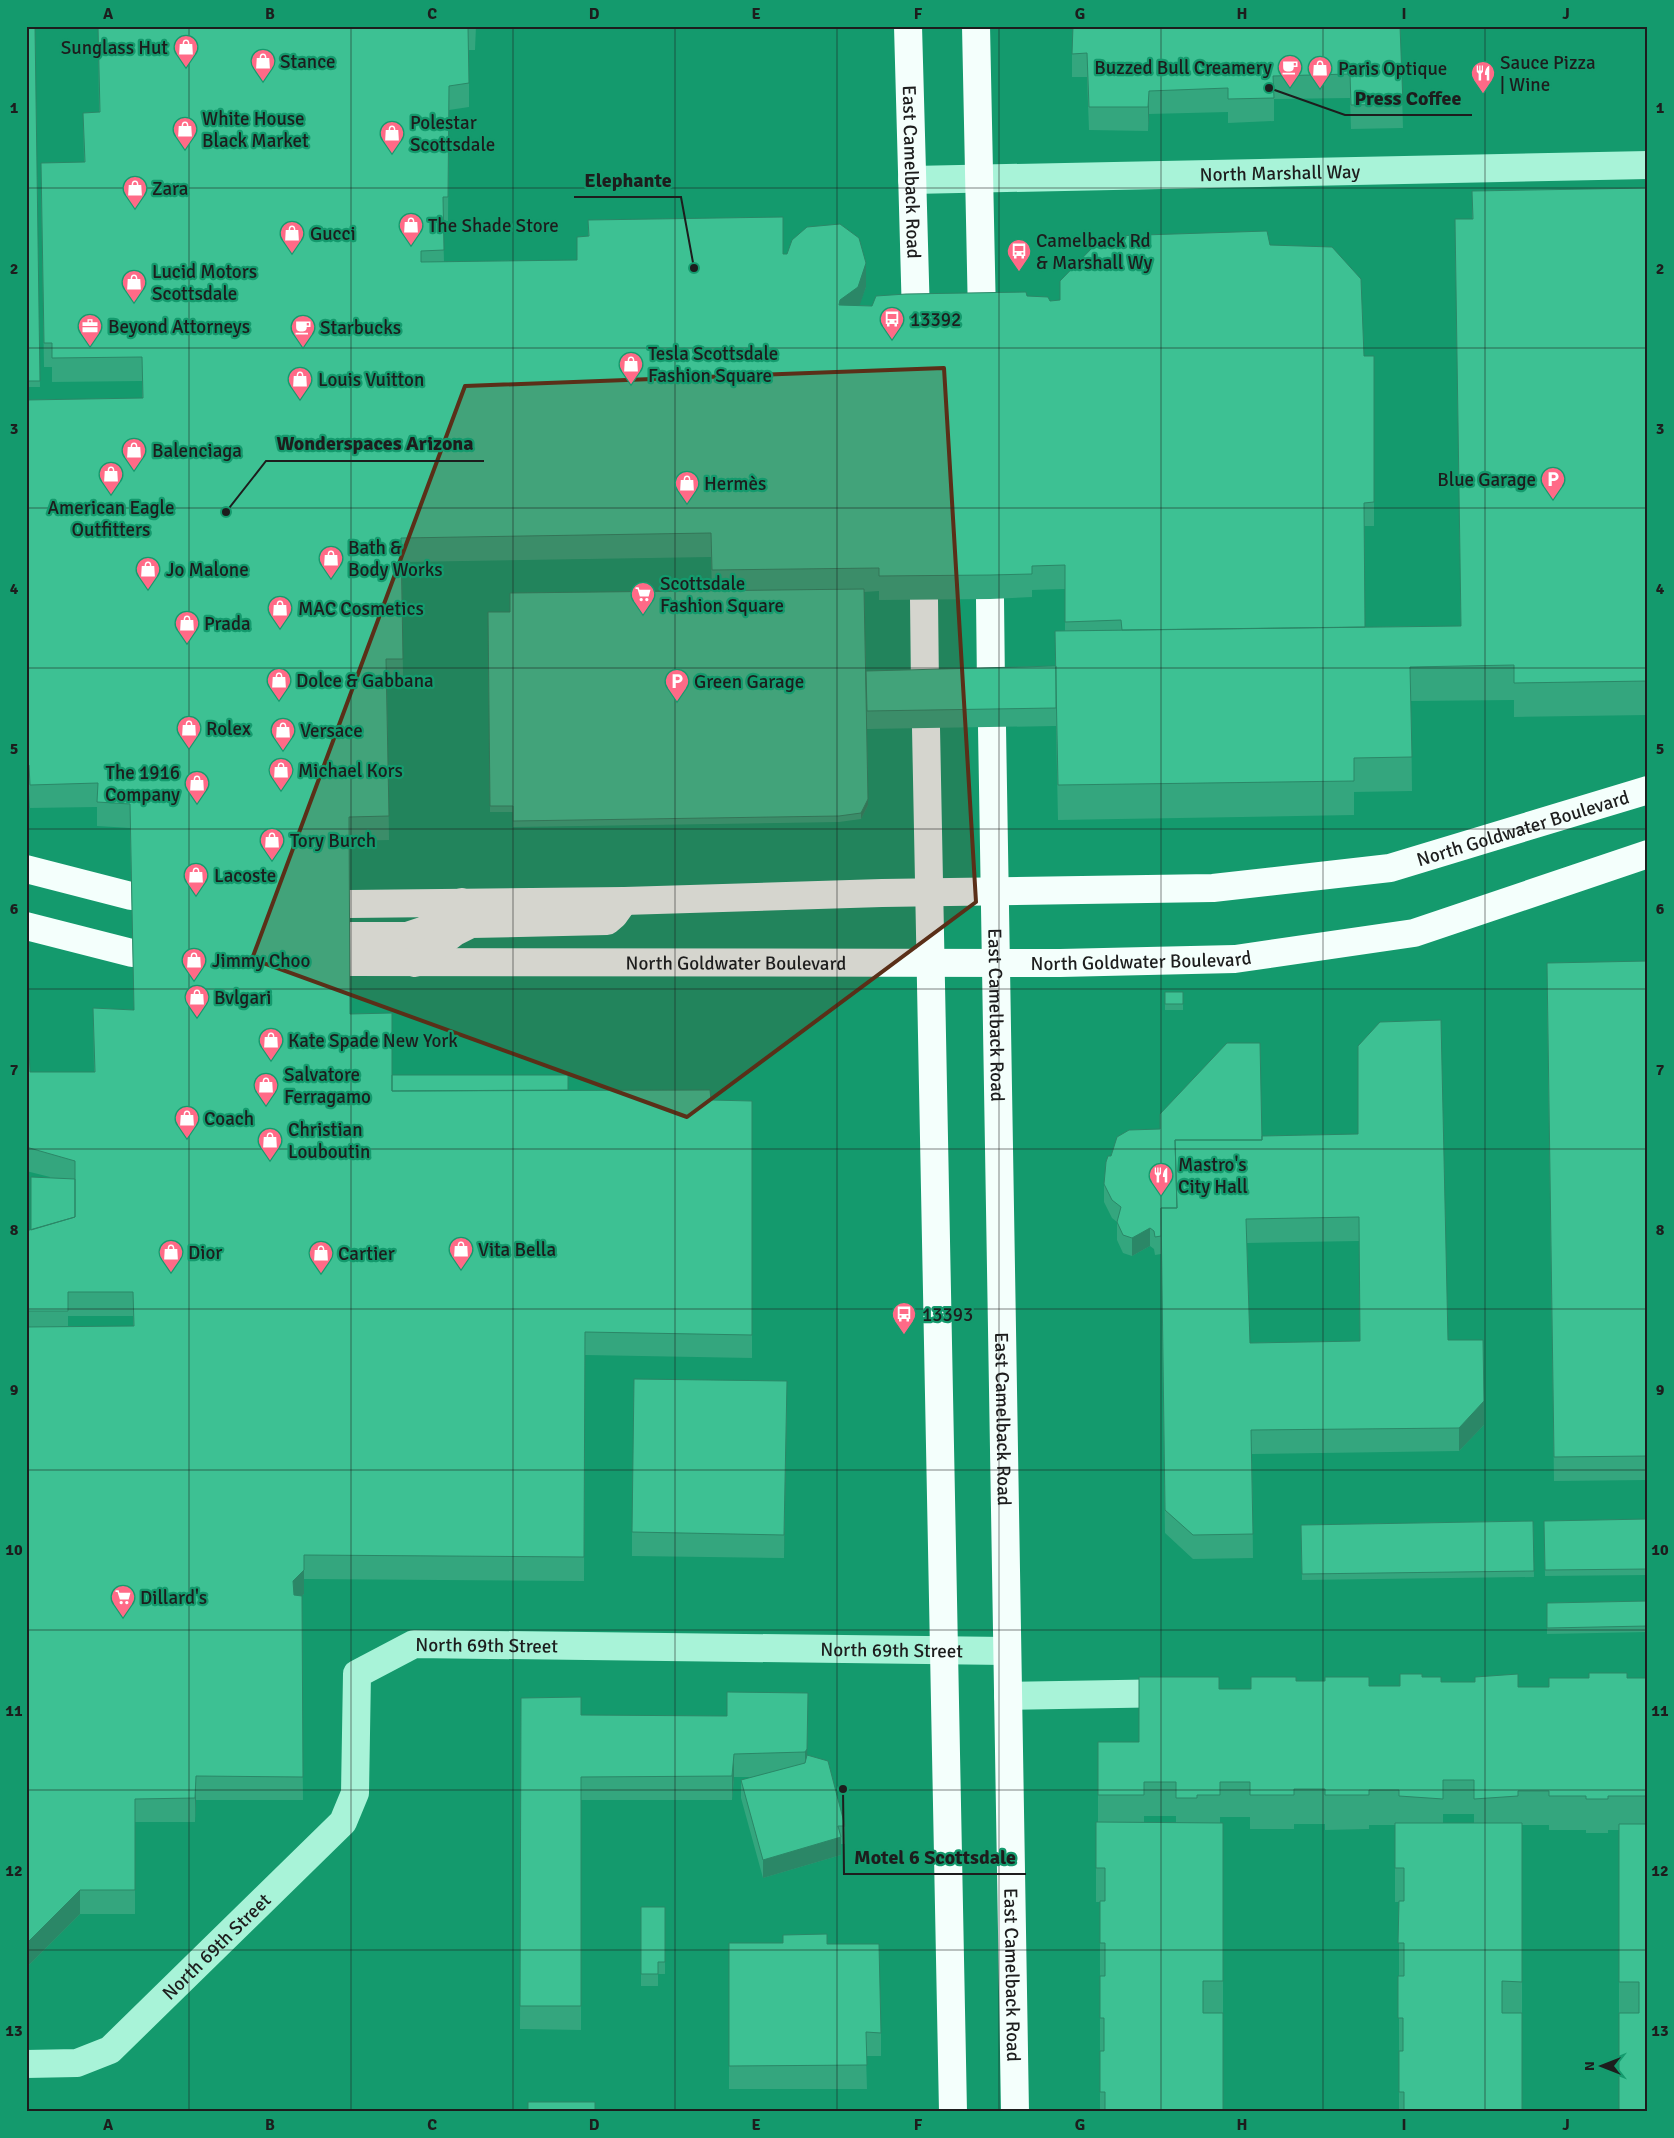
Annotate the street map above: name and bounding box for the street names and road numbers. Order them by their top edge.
street label: East Camelback Road [897,85,925,259]
street label: North Marshall Way [1199,160,1361,187]
street label: North Goldwater Boulevard [1414,785,1632,872]
street label: East Camelback Road [982,928,1009,1102]
street label: North Goldwater Boulevard [1031,946,1253,976]
street label: North Goldwater Boulevard [626,951,846,976]
street label: East Camelback Road [989,1332,1016,1506]
street label: North 69th Street [415,1633,559,1659]
street label: North 69th Street [820,1638,963,1663]
street label: North 69th Street [157,1888,276,2005]
street label: East Camelback Road [998,1888,1025,2062]

